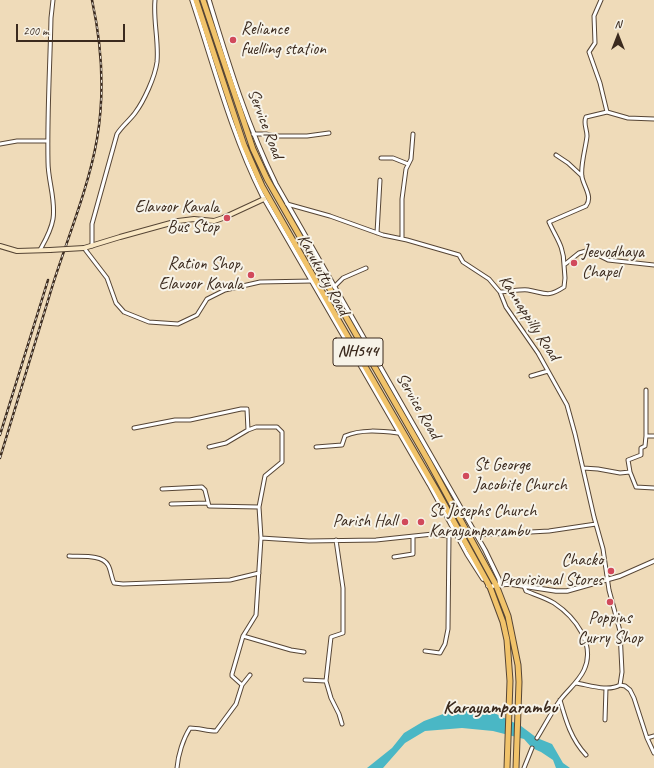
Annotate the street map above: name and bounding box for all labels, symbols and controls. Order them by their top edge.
scale bar [18,16,127,42]
north arrow [598,16,638,56]
text: N [615,17,621,31]
place label: Reliance fuelling station [241,20,326,60]
text: 200 m [23,23,49,39]
marker: Reliance fuelling station [228,35,238,45]
street label: Service Road [242,86,288,162]
place label: Elavoor Kavala Bus Stop [135,198,219,238]
marker: Elavoor Kavala Bus Stop [222,213,232,223]
street label: Karukutty Road [292,231,354,319]
place label: Jeevodhaya Chapel [582,243,644,283]
place label: Ration Shop, Elavoor Kavala [159,255,243,295]
marker: Jeevodhaya Chapel [569,258,579,268]
marker: Ration Shop, Elavoor Kavala [246,270,256,280]
street label: Kannappilly Road [494,272,564,364]
road number: NH544 [333,338,383,366]
street label: Service Road [391,369,445,443]
place label: St George Jacobite Church [474,456,567,496]
marker: St George Jacobite Church [461,471,471,481]
place label: St Josephs Church Karayamparambu [429,502,536,542]
place label: Parish Hall [333,512,397,532]
marker: Parish Hall [400,517,410,527]
marker: St Josephs Church Karayamparambu [416,517,426,527]
place label: Chacko Provisional Stores [500,551,603,591]
marker: Chacko Provisional Stores [606,566,616,576]
marker: Poppins Curry Shop [605,597,615,607]
place label: Poppins Curry Shop [577,609,643,649]
district label: Karayamparambu [443,697,557,719]

